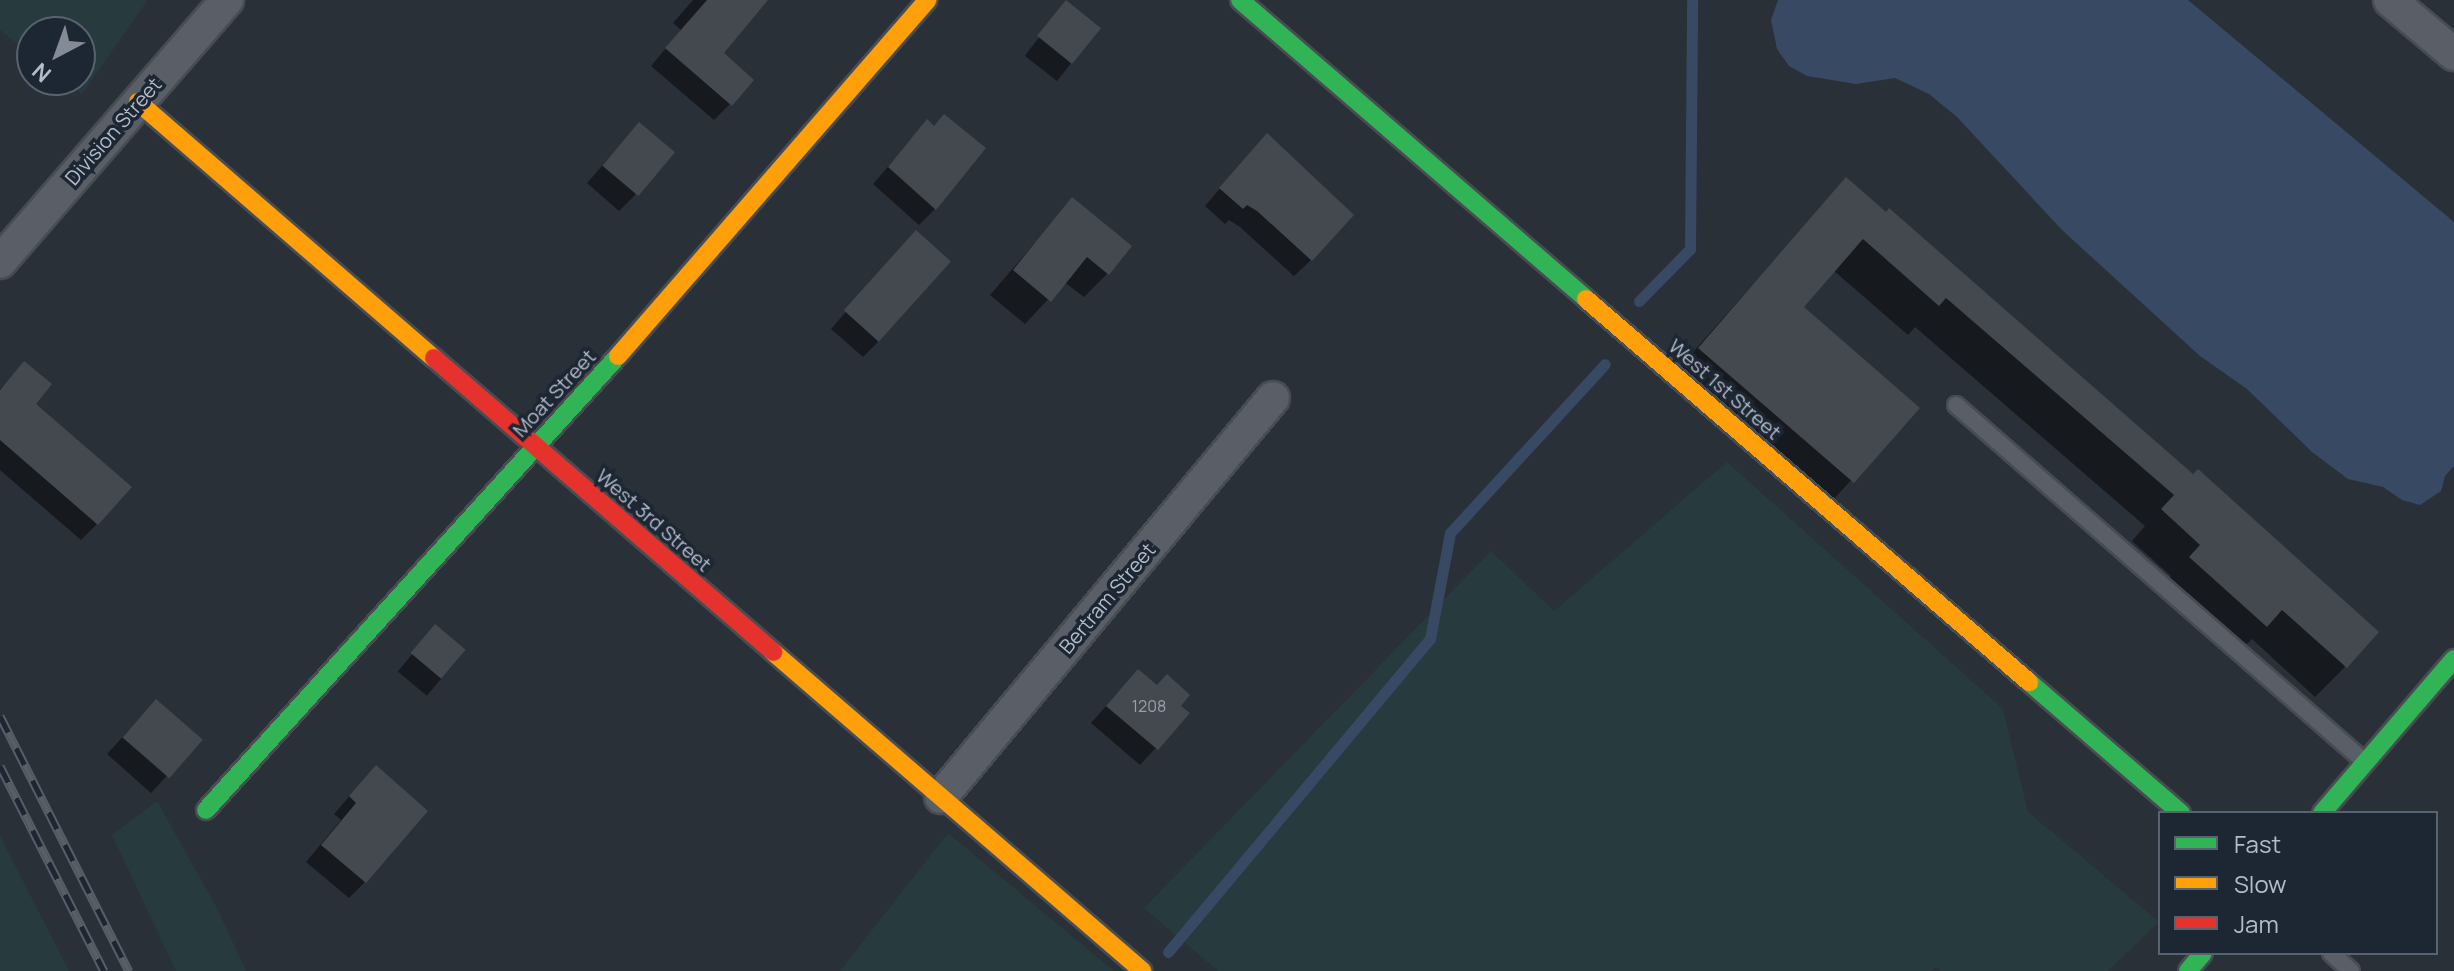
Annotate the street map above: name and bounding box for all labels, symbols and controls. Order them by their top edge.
north arrow [16,16,96,96]
text: N [26,56,57,89]
street label: Division Street [60,72,166,190]
street label: West 1st Street [1664,334,1786,444]
street label: Moat Street [508,344,600,442]
street label: West 3rd Street [592,464,716,576]
street label: Bertram Street [1054,538,1160,658]
house number: 1208 [1132,696,1166,716]
legend [2158,811,2438,955]
text: Fast [2234,827,2281,860]
text: Slow [2234,867,2287,900]
text: Jam [2234,907,2279,940]

